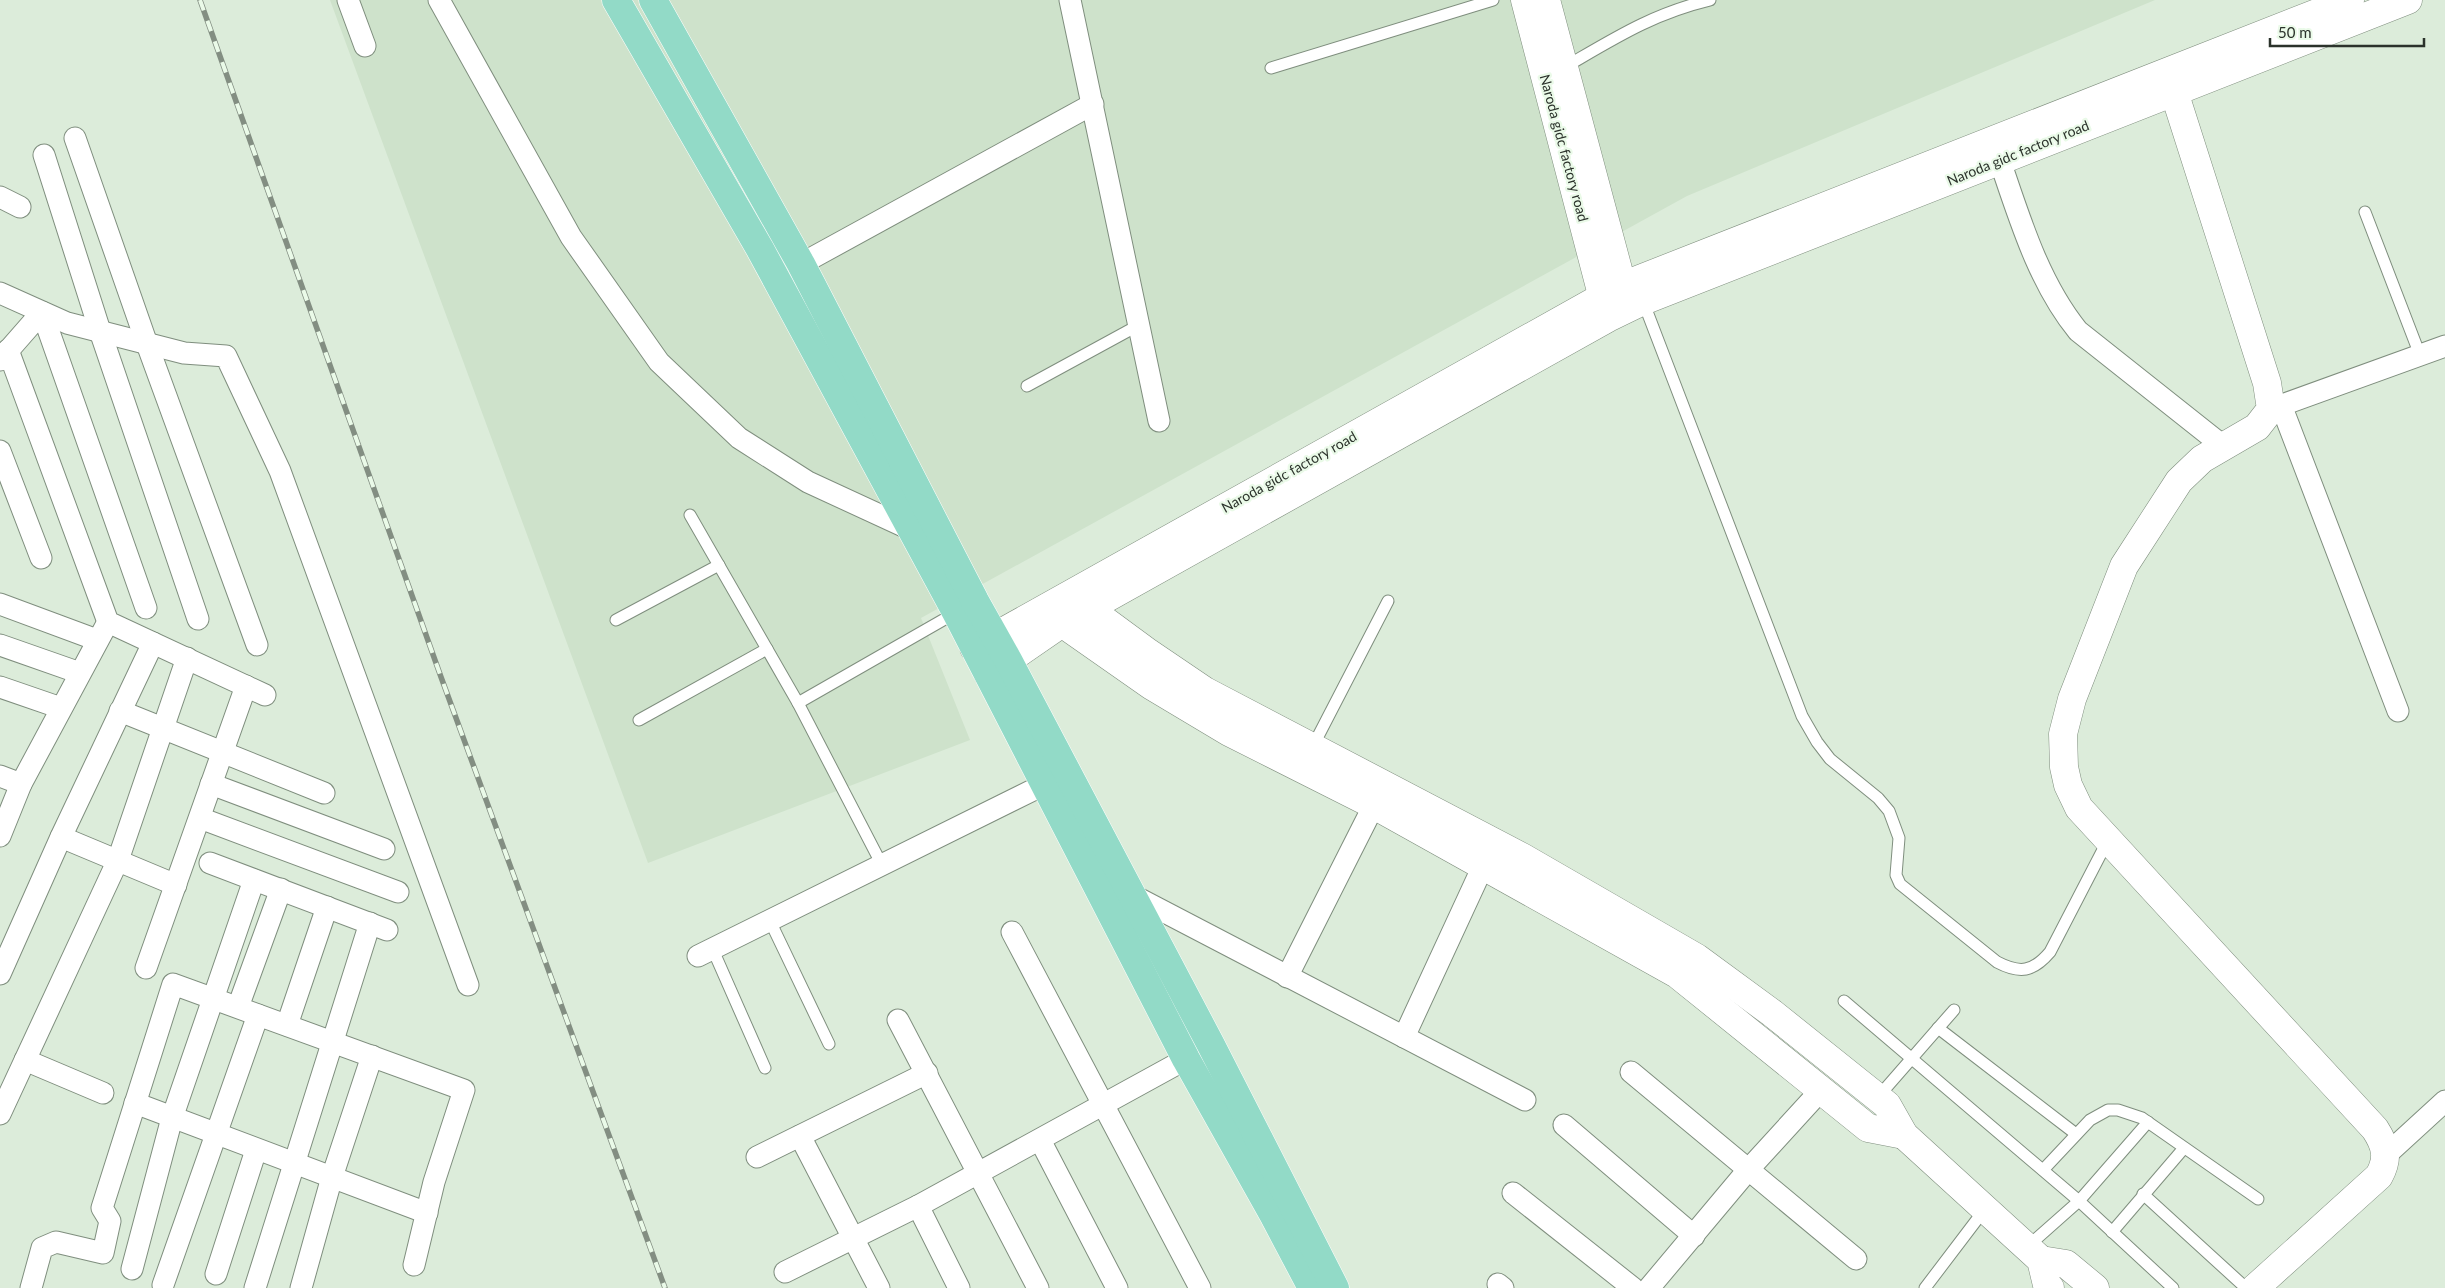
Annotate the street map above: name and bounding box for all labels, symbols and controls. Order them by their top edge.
scale bar [2270,15,2424,47]
text: 50 m [2278,23,2312,41]
street label: Naroda gidc factory road [1537,72,1592,223]
street label: Naroda gidc factory road [1944,116,2091,189]
street label: Naroda gidc factory road [1218,427,1359,516]

